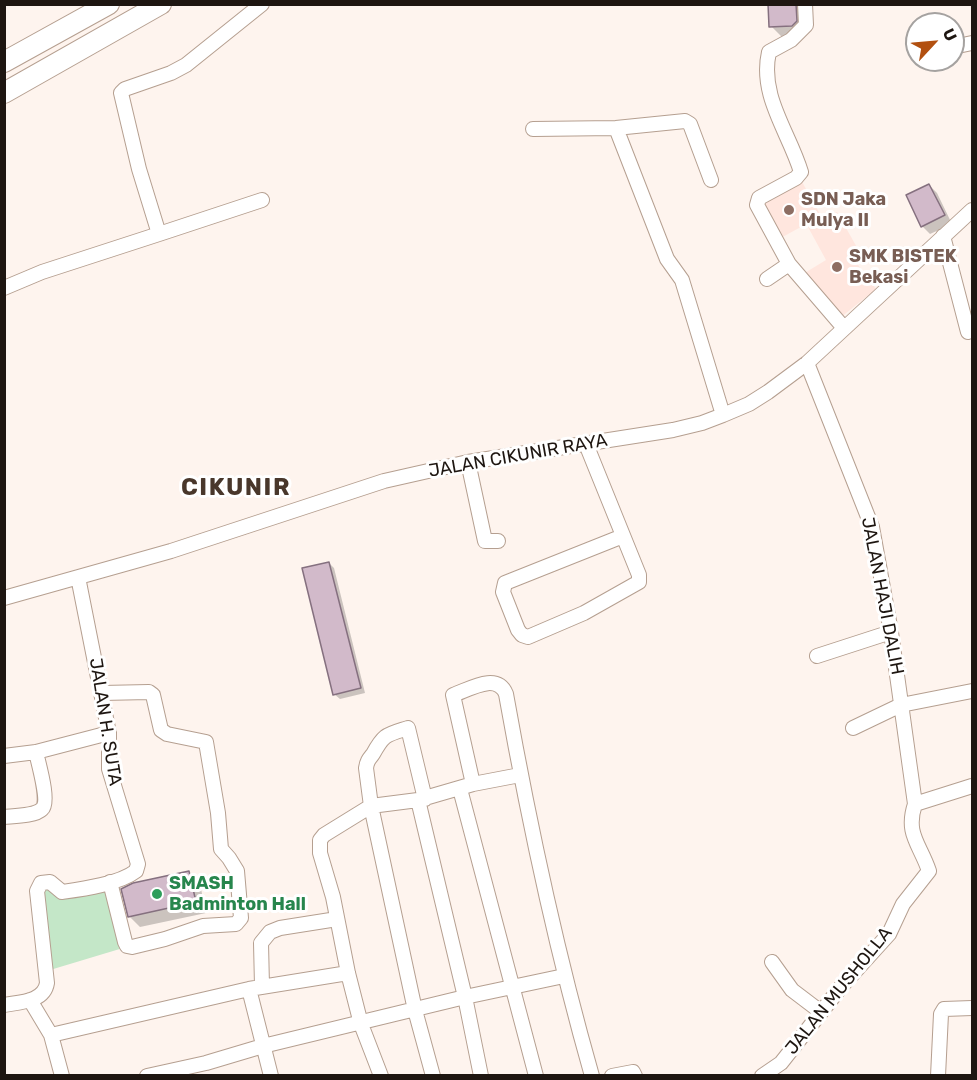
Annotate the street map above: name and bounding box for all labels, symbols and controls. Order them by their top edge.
north arrow [905,12,965,72]
text: U [939,25,961,44]
place label: SDN Jaka Mulya II [801,189,886,232]
marker: SDN Jaka Mulya II [782,203,796,217]
place label: SMK BISTEK Bekasi [849,246,957,288]
marker: SMK BISTEK Bekasi [830,260,844,274]
street label: JALAN CIKUNIR RAYA [427,430,609,482]
district label: CIKUNIR [181,474,291,502]
street label: JALAN HAJI DALIH [856,515,908,677]
street label: JALAN H. SUTA [84,657,126,787]
place label: SMASH Badminton Hall [169,873,306,916]
marker: SMASH Badminton Hall [150,887,164,901]
street label: JALAN MUSHOLLA [781,923,897,1059]

